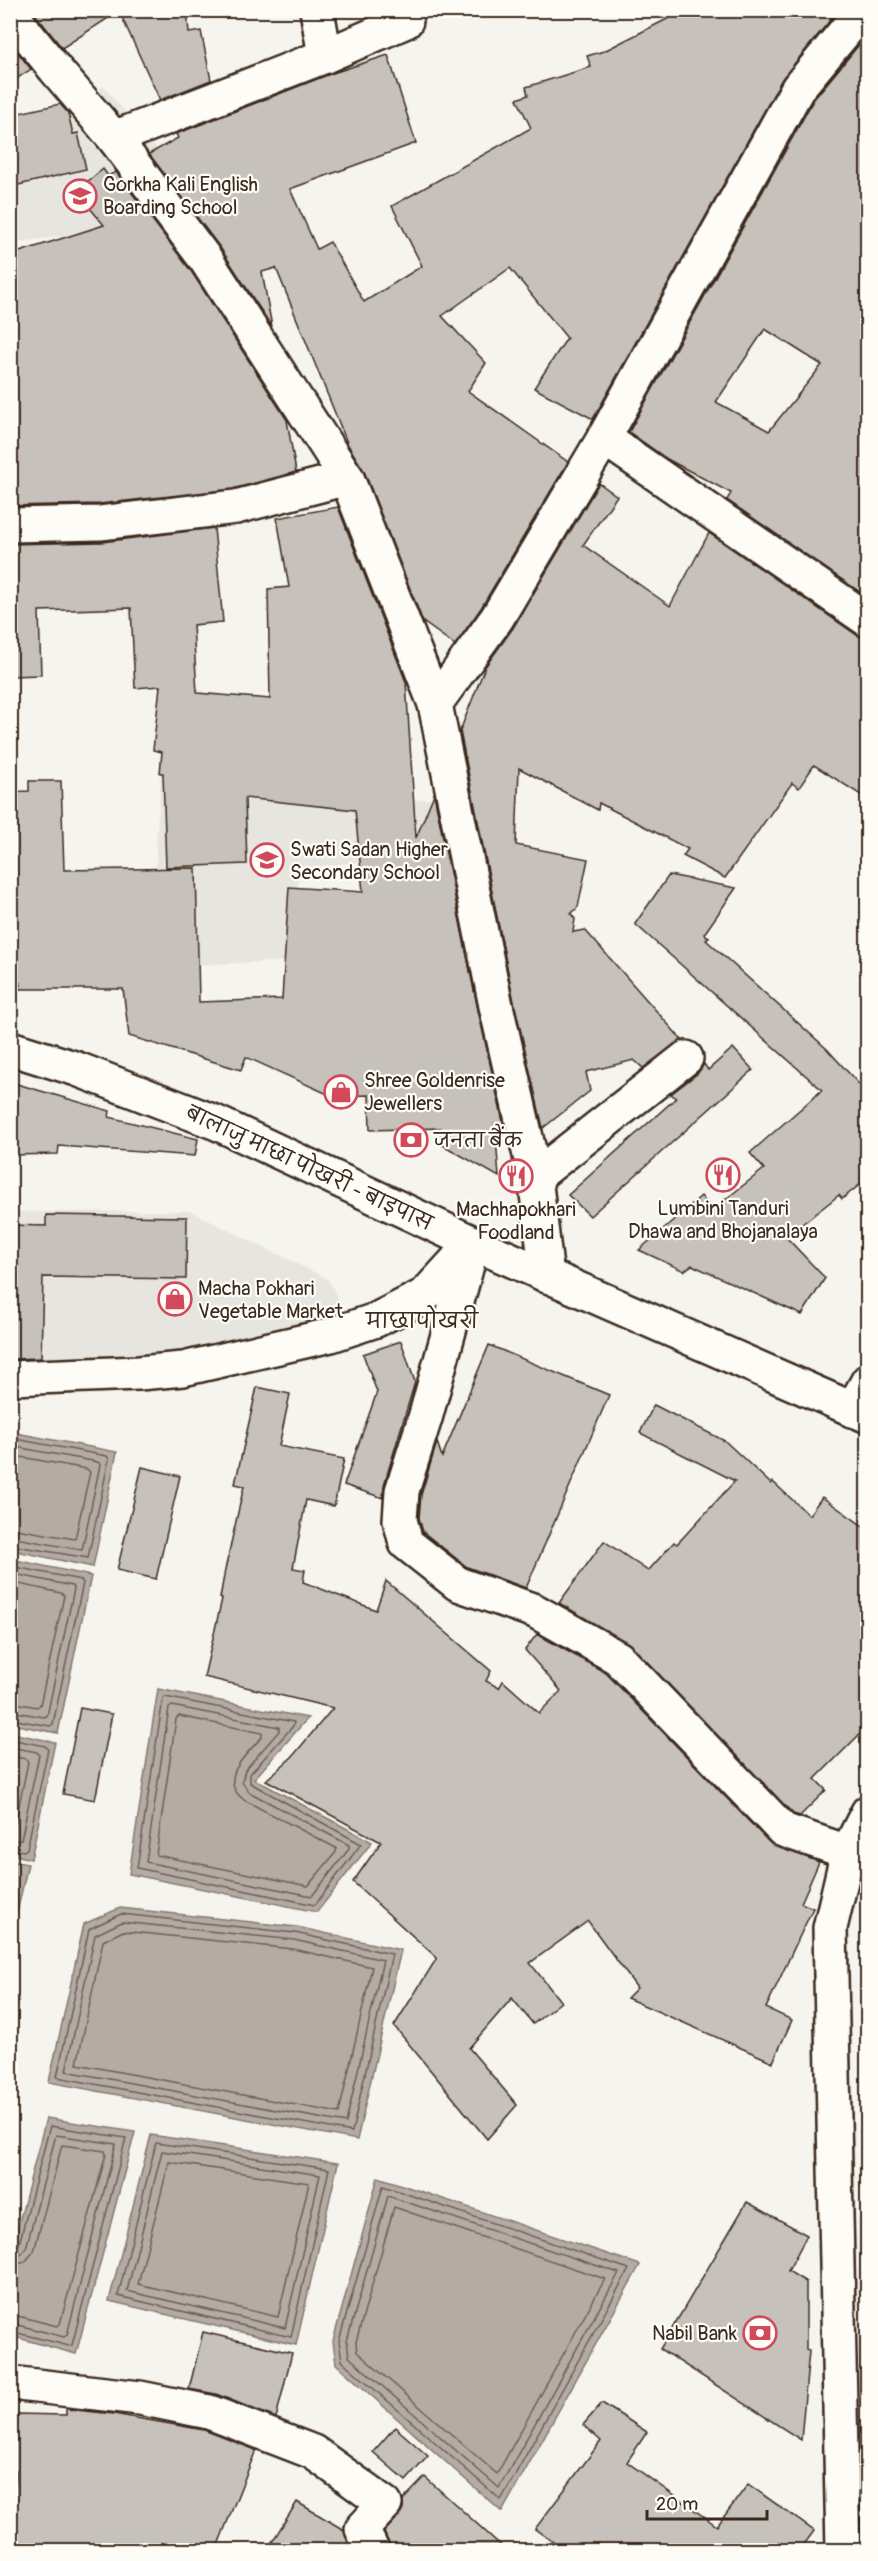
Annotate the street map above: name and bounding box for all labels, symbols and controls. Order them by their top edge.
place label: Gorkha Kali English Boarding School [103,172,258,220]
school or university icon: Gorkha Kali English Boarding School [62,178,98,214]
place label: Swati Sadan Higher Secondary School [290,837,448,885]
school or university icon: Swati Sadan Higher Secondary School [249,842,285,878]
place label: Shree Goldenrise Jewellers [364,1068,505,1116]
shop icon: Shree Goldenrise Jewellers [323,1074,359,1110]
street label: बालाजु माछा पोखरी - बाइपास [181,1097,439,1239]
bank icon: जनता बैंक [393,1122,429,1158]
place label: जनता बैंक [433,1123,524,1153]
restaurant icon: Lumbini Tanduri Dhawa and Bhojanalaya [705,1157,741,1193]
restaurant icon: Machhapokhari Foodland [498,1158,534,1194]
place label: Lumbini Tanduri Dhawa and Bhojanalaya [628,1196,818,1244]
place label: Machhapokhari Foodland [456,1197,576,1245]
place label: Macha Pokhari Vegetable Market [198,1276,344,1324]
shop icon: Macha Pokhari Vegetable Market [157,1281,193,1317]
district label: माछापोखरी [365,1305,480,1335]
bank icon: Nabil Bank [742,2315,778,2351]
place label: Nabil Bank [652,2321,738,2346]
scale bar [647,2483,767,2521]
text: 20 m [656,2493,698,2516]

